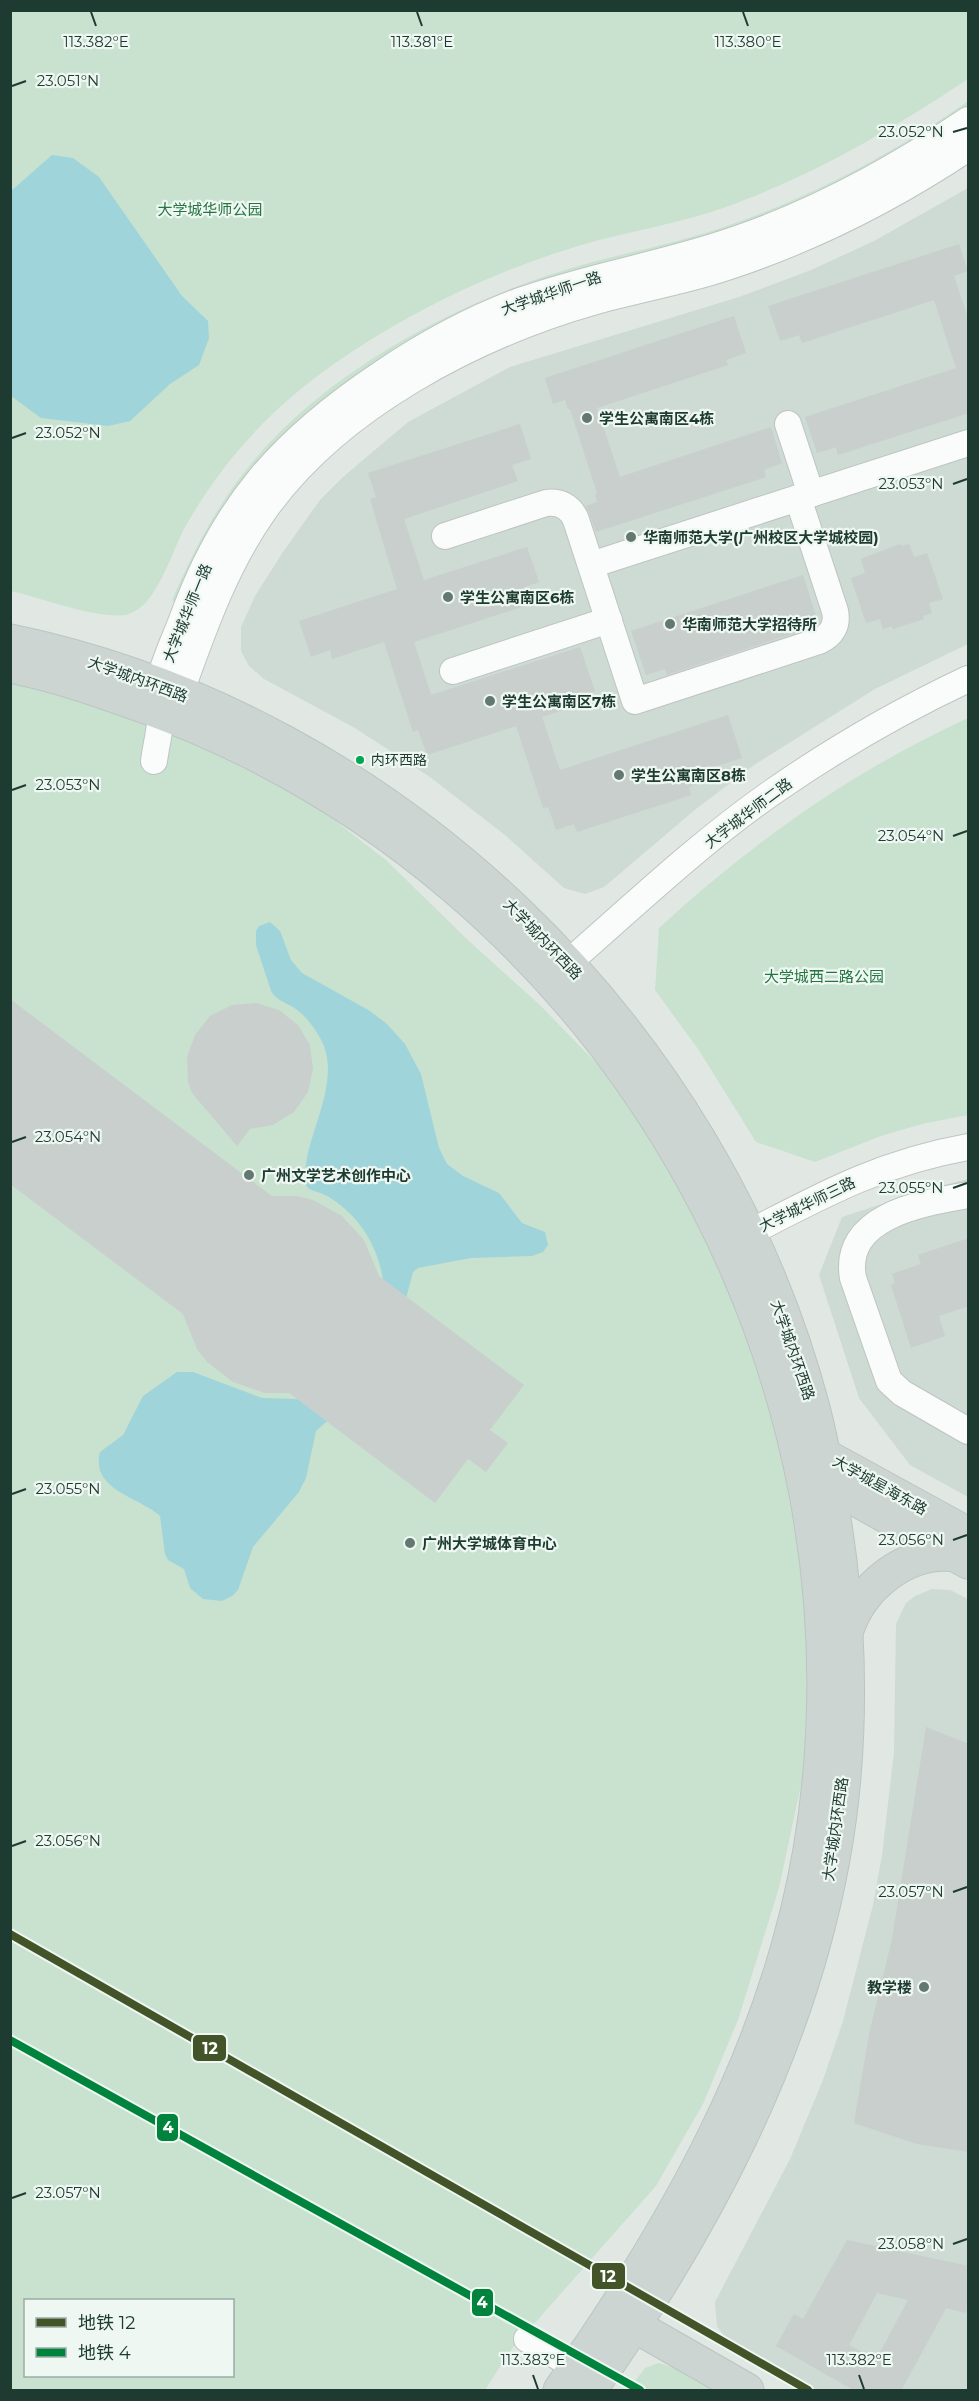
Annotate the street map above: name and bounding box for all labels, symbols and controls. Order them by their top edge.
text: 113.382°E [63,32,129,51]
text: 113.381°E [391,32,453,51]
text: 113.380°E [715,32,781,51]
text: 23.051°N [37,71,99,90]
text: 23.052°N [878,122,944,141]
park label: 大学城华师公园 [157,200,263,219]
street label: 大学城华师一路 [498,267,604,319]
place label: 学生公寓南区4栋 [599,409,714,428]
marker: 学生公寓南区4栋 [580,411,594,425]
text: 23.052°N [35,423,101,442]
text: 23.053°N [878,474,944,493]
place label: 华南师范大学(广州校区大学城校园) [643,528,879,547]
marker: 华南师范大学(广州校区大学城校园) [624,530,638,544]
street label: 大学城华师一路 [159,561,215,665]
place label: 学生公寓南区6栋 [460,588,575,607]
marker: 学生公寓南区6栋 [441,590,455,604]
place label: 华南师范大学招待所 [682,615,817,634]
marker: 华南师范大学招待所 [663,617,677,631]
street label: 大学城内环西路 [85,652,191,706]
place label: 学生公寓南区7栋 [502,692,616,711]
marker: 学生公寓南区7栋 [483,694,497,708]
place label: 内环西路 [371,751,427,769]
marker: 内环西路 [354,754,366,766]
place label: 学生公寓南区8栋 [631,766,746,785]
marker: 学生公寓南区8栋 [612,768,626,782]
street label: 大学城华师二路 [700,774,796,852]
text: 23.053°N [35,775,101,794]
text: 23.054°N [878,826,944,845]
street label: 大学城内环西路 [500,895,586,983]
park label: 大学城西二路公园 [764,967,884,986]
text: 23.054°N [35,1127,101,1146]
place label: 广州文学艺术创作中心 [261,1166,411,1185]
marker: 广州文学艺术创作中心 [242,1168,256,1182]
street label: 大学城华师三路 [756,1172,858,1236]
text: 23.055°N [878,1178,944,1197]
street label: 大学城内环西路 [767,1297,819,1403]
street label: 大学城星海东路 [829,1451,931,1519]
text: 23.055°N [35,1479,101,1498]
text: 23.056°N [878,1530,944,1549]
place label: 广州大学城体育中心 [422,1534,557,1553]
marker: 广州大学城体育中心 [403,1536,417,1550]
street label: 大学城内环西路 [818,1776,852,1882]
text: 23.056°N [35,1831,101,1850]
text: 23.057°N [878,1882,944,1901]
place label: 教学楼 [867,1978,912,1997]
marker: 教学楼 [917,1980,931,1994]
line badge: 12 [192,2034,227,2062]
text: 12 [202,2039,218,2058]
line badge: 4 [156,2113,179,2142]
text: 4 [162,2118,174,2137]
text: 23.057°N [35,2183,101,2202]
text: 23.058°N [878,2234,944,2253]
line badge: 12 [591,2262,626,2290]
text: 12 [600,2267,616,2286]
line badge: 4 [471,2288,494,2317]
text: 4 [476,2293,488,2312]
legend [24,2299,234,2377]
text: 地铁 12 [78,2312,135,2334]
text: 地铁 4 [78,2342,131,2364]
text: 113.383°E [500,2350,566,2369]
text: 113.382°E [826,2350,892,2369]

